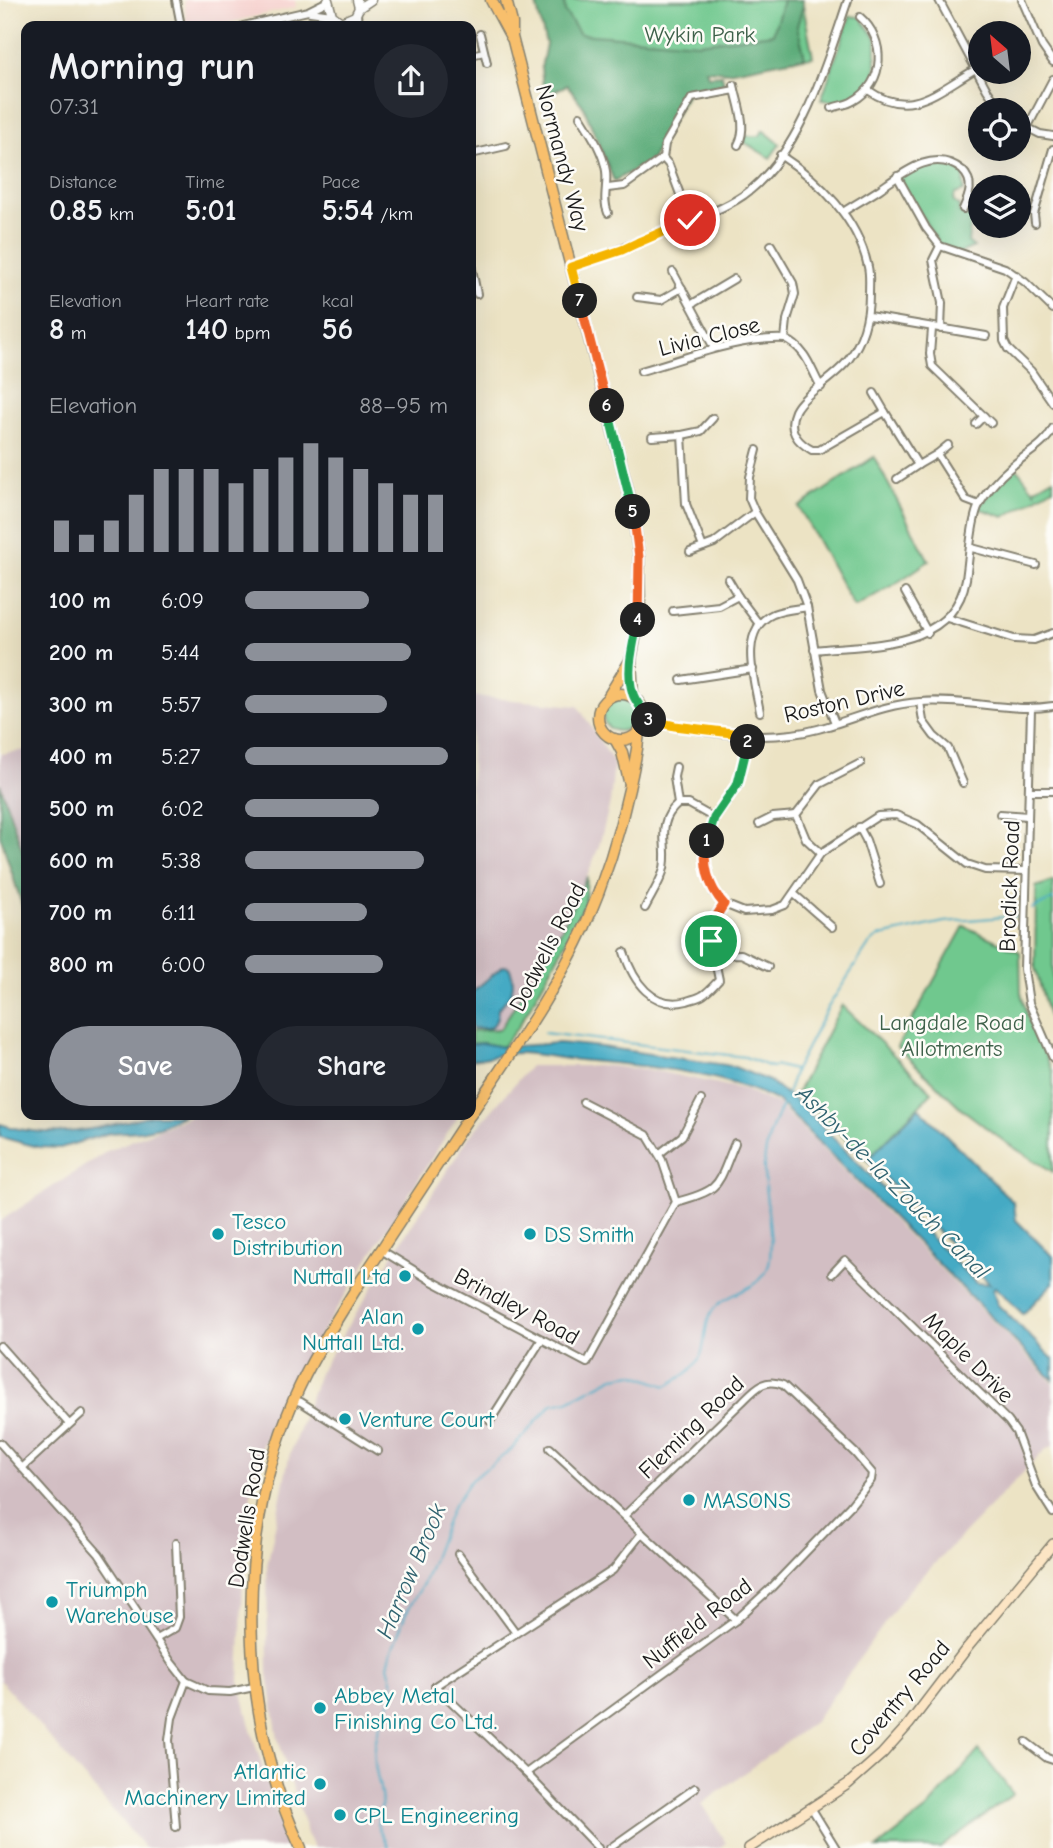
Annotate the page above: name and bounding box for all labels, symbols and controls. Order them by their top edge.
park label: Wykin Park [644,21,756,48]
north arrow [968,21,1031,84]
map controls [968,21,1031,238]
button: share [374,44,448,118]
text: Morning run [49,45,255,89]
street label: Normandy Way [530,82,595,235]
text: 07:31 [49,93,99,120]
button: locate [968,98,1031,161]
text: Distance [49,171,117,193]
text: Time [185,171,225,193]
text: Pace [322,171,360,193]
button: layers [968,175,1031,238]
pin [660,190,720,250]
text: 0.85 [49,193,103,228]
text: 5:01 [185,193,236,228]
text: 5:54 [322,193,374,228]
icon: check [671,201,709,239]
text: km [103,203,134,225]
text: /km [374,203,413,225]
pin: 7 [562,284,598,318]
text: 7 [575,289,584,311]
text: Elevation [49,290,122,312]
text: Heart rate [185,290,269,312]
text: kcal [322,290,354,312]
street label: Livia Close [656,311,763,362]
text: 8 [49,312,64,347]
text: 140 [185,312,228,347]
text: 56 [322,312,353,347]
text: m [64,322,86,344]
text: bpm [228,322,270,344]
pin: 6 [590,388,624,424]
text: Elevation [49,392,137,419]
text: 88–95 m [359,392,448,419]
text: 6 [602,394,611,416]
pin: 5 [616,494,650,530]
text: 5 [627,500,638,522]
text: 100 m [49,587,111,614]
text: 6:09 [161,587,204,614]
pin: 4 [620,602,656,638]
text: 4 [633,608,642,630]
text: 200 m [49,639,113,666]
text: 5:44 [161,639,200,666]
street label: Roston Drive [781,675,907,728]
text: 300 m [49,691,113,718]
text: 5:57 [161,691,201,718]
pin: 3 [632,702,666,738]
text: 3 [644,708,653,730]
pin: 2 [730,724,766,760]
text: 2 [743,730,752,752]
text: 400 m [49,743,113,770]
text: 5:27 [161,743,201,770]
text: 500 m [49,795,114,822]
text: 6:02 [161,795,204,822]
street label: Brodick Road [994,820,1025,953]
pin: 1 [690,824,724,858]
text: 1 [703,829,710,851]
text: 600 m [49,847,114,874]
text: 5:38 [161,847,201,874]
street label: Dodwells Road [503,878,591,1016]
text: 700 m [49,899,112,926]
text: 6:11 [161,899,196,926]
pin [681,911,741,971]
icon: arrive [692,922,730,960]
text: 800 m [49,951,114,978]
text: 6:00 [161,951,206,978]
park label: Langdale Road Allotments [879,1009,1025,1062]
button: Save [49,1026,242,1106]
button: Share [256,1026,448,1106]
water label: Ashby-de-la-Zouch Canal [790,1079,996,1285]
place label: Tesco Distribution [232,1208,343,1261]
place label: DS Smith [544,1221,635,1248]
marker: Tesco Distribution [210,1226,226,1242]
marker: DS Smith [522,1226,538,1242]
street label: Brindley Road [450,1262,584,1351]
place label: Nuttall Ltd [292,1263,391,1290]
marker: Nuttall Ltd [397,1268,413,1284]
place label: Alan Nuttall Ltd. [302,1303,404,1356]
street label: Maple Drive [918,1306,1020,1408]
marker: Alan Nuttall Ltd. [410,1321,426,1337]
street label: Fleming Road [633,1370,750,1484]
place label: Venture Court [359,1406,496,1433]
marker: Venture Court [337,1411,353,1427]
street label: Dodwells Road [222,1446,271,1590]
place label: MASONS [703,1487,791,1514]
marker: MASONS [681,1492,697,1508]
water label: Harrow Brook [370,1499,452,1643]
street label: Nuffield Road [637,1572,757,1674]
place label: Triumph Warehouse [66,1576,174,1629]
marker: Triumph Warehouse [44,1594,60,1610]
street label: Coventry Road [843,1635,956,1762]
place label: Abbey Metal Finishing Co Ltd. [334,1682,497,1735]
marker: Abbey Metal Finishing Co Ltd. [312,1700,328,1716]
place label: Atlantic Machinery Limited [124,1758,306,1811]
marker: Atlantic Machinery Limited [312,1776,328,1792]
place label: CPL Engineering [354,1802,519,1829]
marker: CPL Engineering [332,1807,348,1823]

